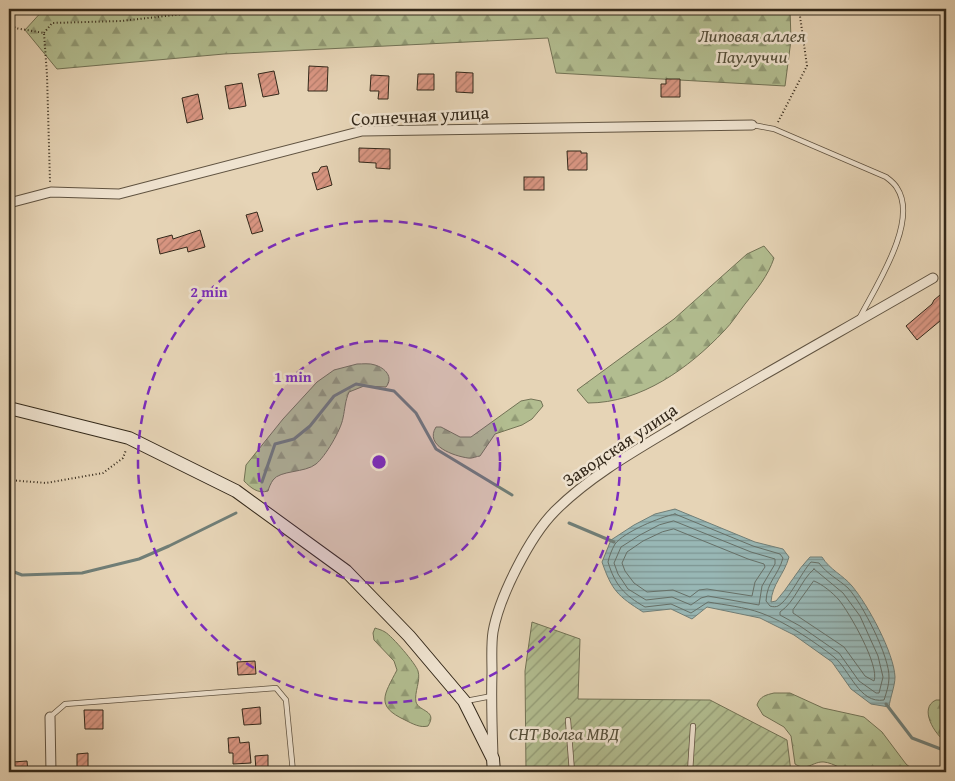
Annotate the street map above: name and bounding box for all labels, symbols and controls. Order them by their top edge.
park label: Липовая аллея Паулуччи [698,22,806,70]
street label: Солнечная улица [350,98,490,133]
text: 2 min [190,281,228,302]
text: 1 min [274,366,312,387]
street label: Заводская улица [557,396,683,493]
centre of rings [370,453,388,471]
park label: СНТ Волга МВД [509,720,620,747]

